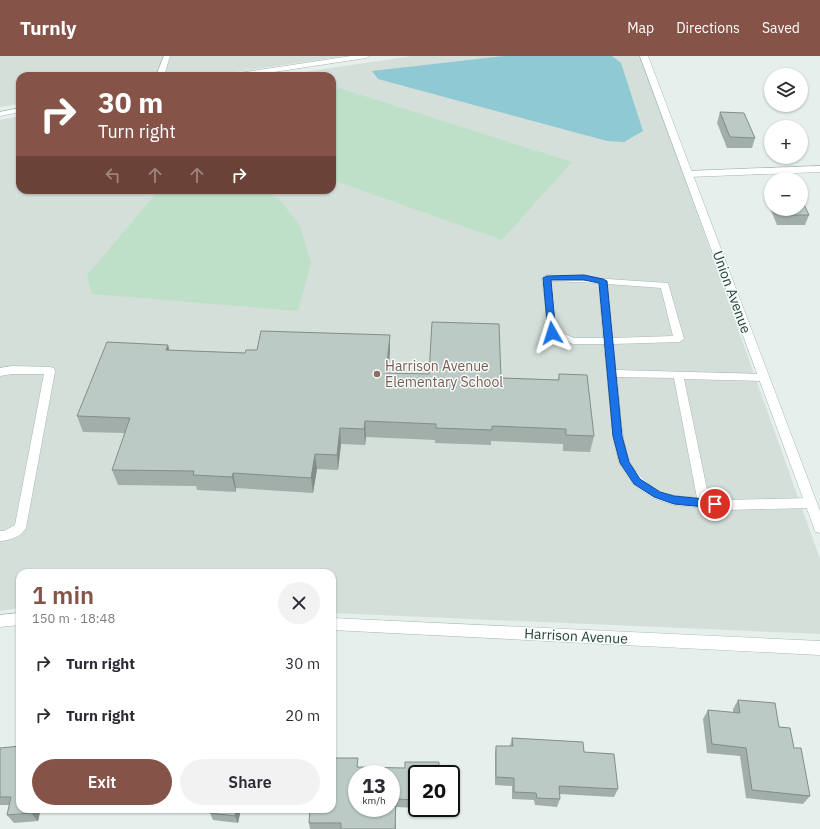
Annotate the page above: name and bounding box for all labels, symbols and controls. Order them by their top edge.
text: Turnly [20,16,76,40]
text: Map [627,19,654,37]
text: Directions [676,19,740,37]
text: Saved [762,19,800,37]
map controls [764,68,808,216]
button: layers [764,68,808,112]
text: 30 m [98,84,163,121]
icon: right [32,88,84,140]
text: Turn right [98,120,176,143]
button: + [764,120,808,164]
icon: left [102,164,124,186]
icon: ahead [144,164,166,186]
icon: ahead [186,164,208,186]
icon: right [228,164,250,186]
button: − [764,172,808,216]
street label: Union Avenue [709,248,755,336]
position arrow [531,312,573,354]
place label: Harrison Avenue Elementary School [385,357,503,391]
marker: Harrison Avenue Elementary School [372,369,382,379]
pin [698,487,732,521]
icon: arrive [704,493,726,515]
text: 1 min [32,579,94,611]
button: close [278,582,320,624]
text: 150 m · 18:48 [32,610,115,627]
street label: Harrison Avenue [524,624,629,648]
icon: right [32,652,54,674]
text: Turn right [66,654,135,673]
text: 30 m [285,654,320,673]
icon: right [32,704,54,726]
text: Turn right [66,706,135,725]
text: 20 m [285,706,320,725]
button: Exit [32,759,172,805]
button: Share [180,759,320,805]
speed limit sign: 20 [408,765,460,817]
text: 13 [362,772,386,799]
text: km/h [362,794,386,807]

